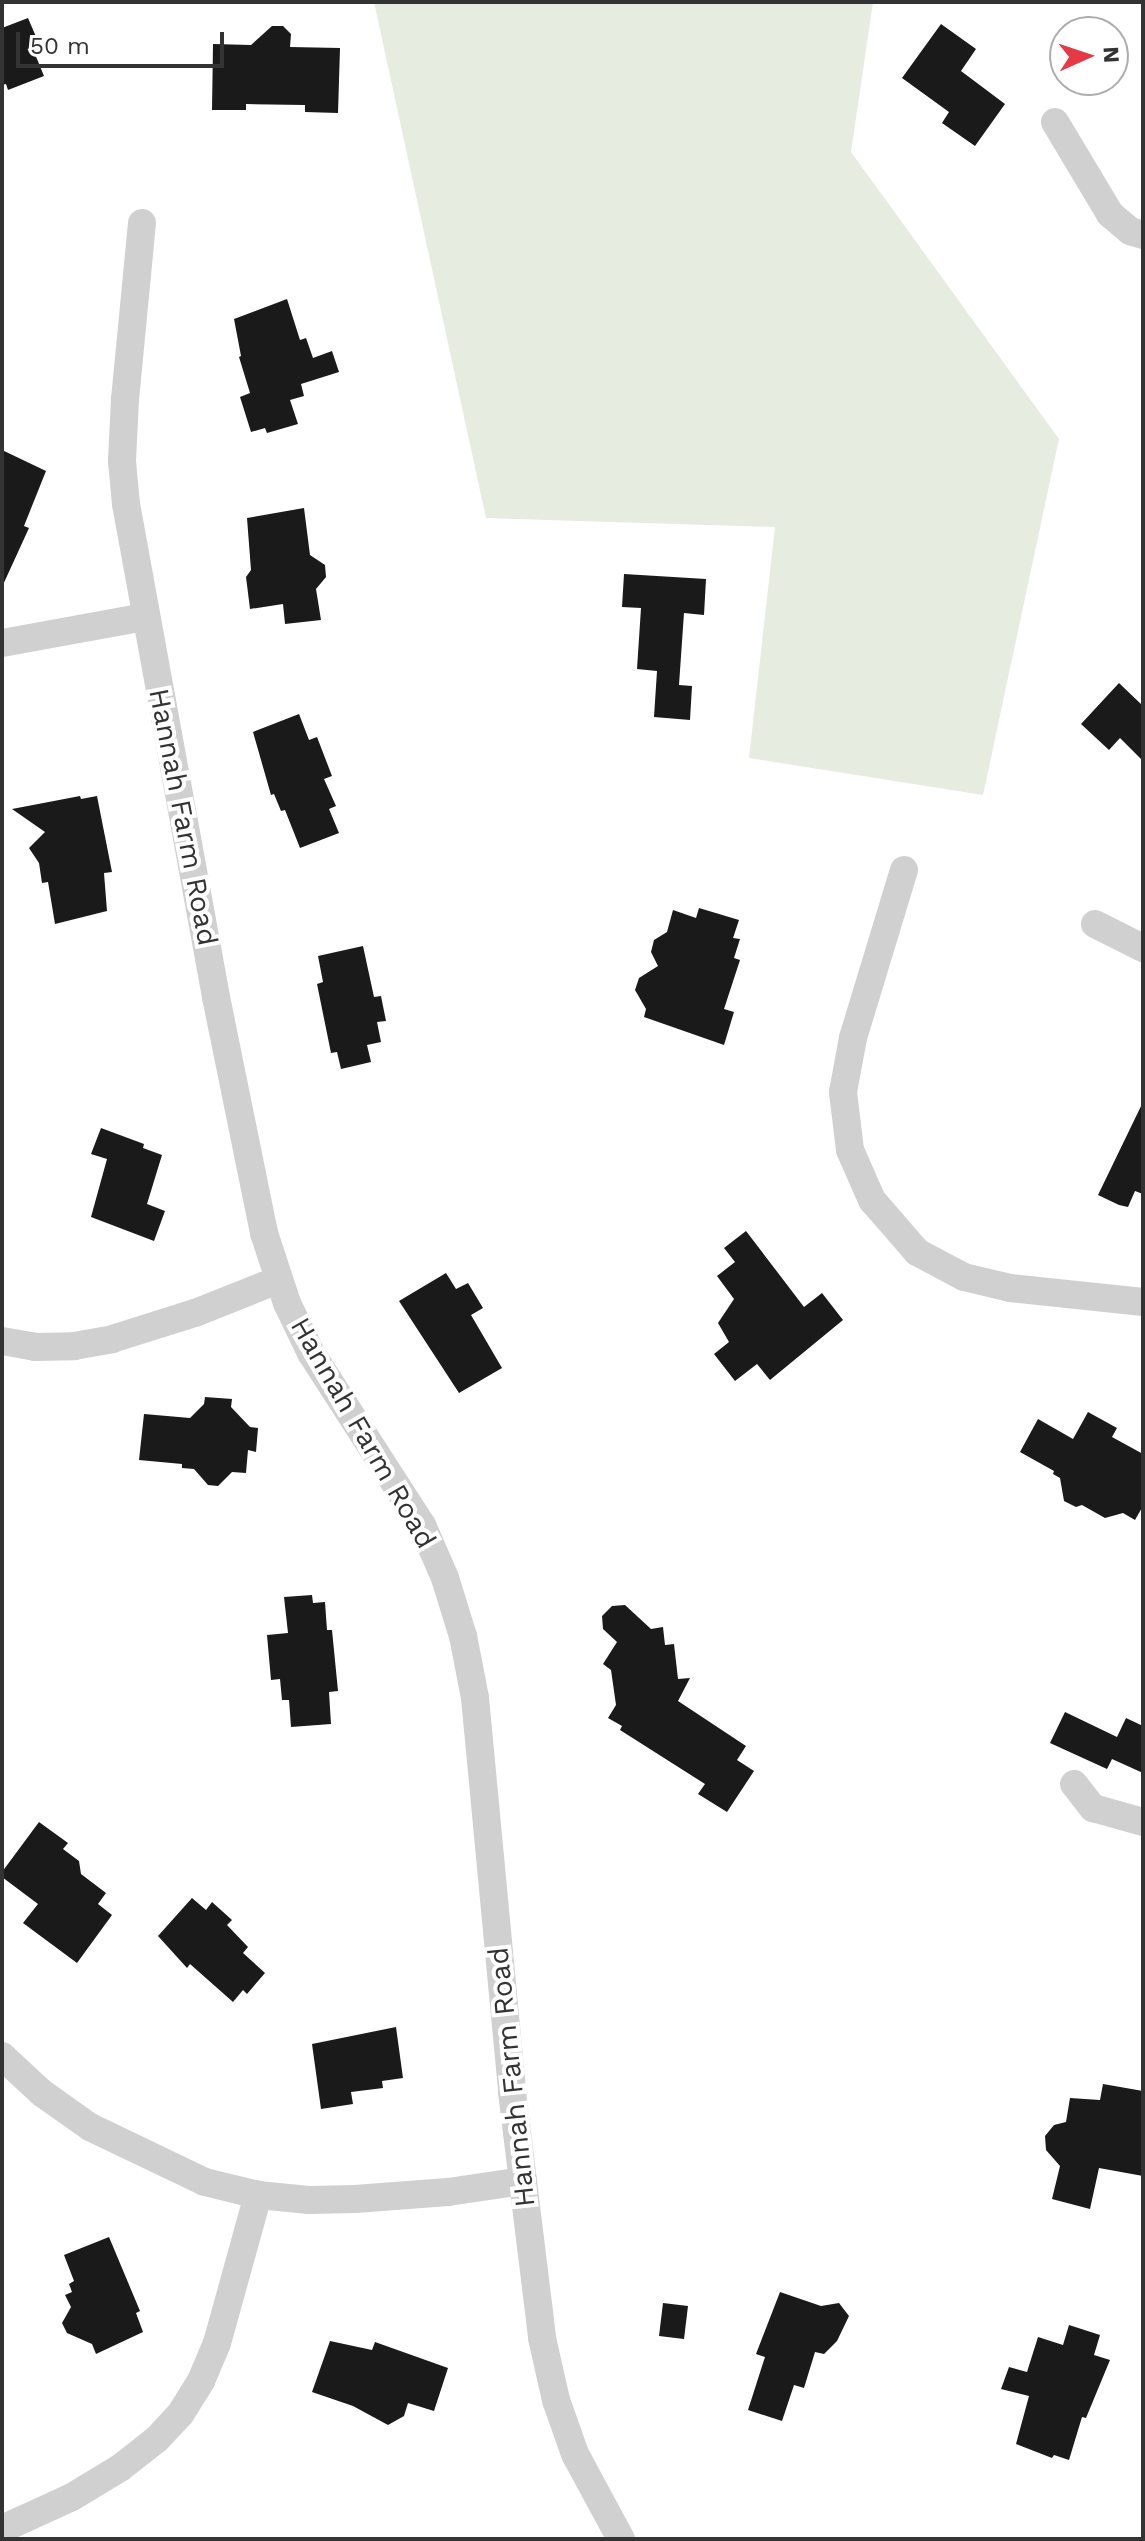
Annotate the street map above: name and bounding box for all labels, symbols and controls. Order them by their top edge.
scale bar [20,16,228,66]
north arrow [1049,16,1129,96]
text: 50 m [30,32,90,60]
text: N [1099,46,1124,64]
street label: Hannah Farm Road [142,686,224,948]
street label: Hannah Farm Road [283,1312,443,1554]
street label: Hannah Farm Road [482,1945,542,2209]

